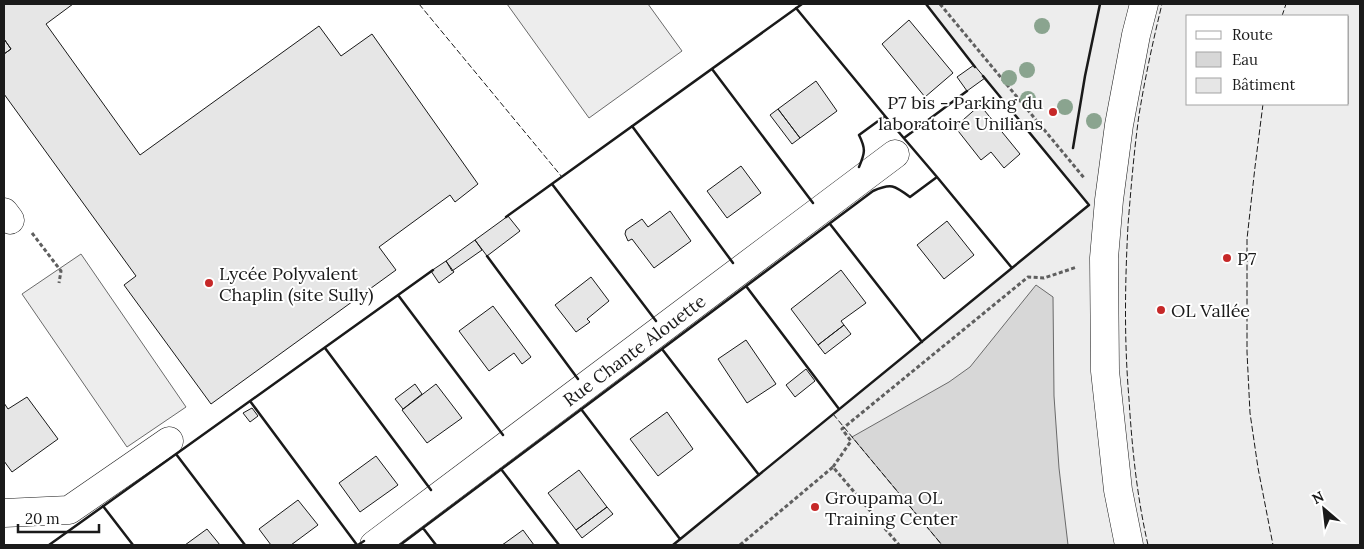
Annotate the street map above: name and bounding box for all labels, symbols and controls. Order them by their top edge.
legend [1186,15,1349,105]
text: Route [1232,25,1273,44]
text: Eau [1232,50,1258,69]
text: Bâtiment [1232,75,1295,94]
place label: P7 bis - Parking du laboratoire Unilians [878,91,1043,135]
marker: P7 bis - Parking du laboratoire Unilians [1047,106,1059,118]
place label: P7 [1237,247,1256,270]
marker: P7 [1221,252,1233,264]
place label: Lycée Polyvalent Chaplin (site Sully) [219,262,373,306]
marker: Lycée Polyvalent Chaplin (site Sully) [203,277,215,289]
street label: Rue Chante Alouette [558,289,710,411]
place label: OL Vallée [1171,299,1250,322]
marker: OL Vallée [1155,304,1167,316]
north arrow [1299,484,1349,534]
place label: Groupama OL Training Center [825,486,958,530]
text: N [1309,487,1327,508]
marker: Groupama OL Training Center [809,501,821,513]
scale bar [18,502,99,534]
text: 20 m [25,509,60,528]

